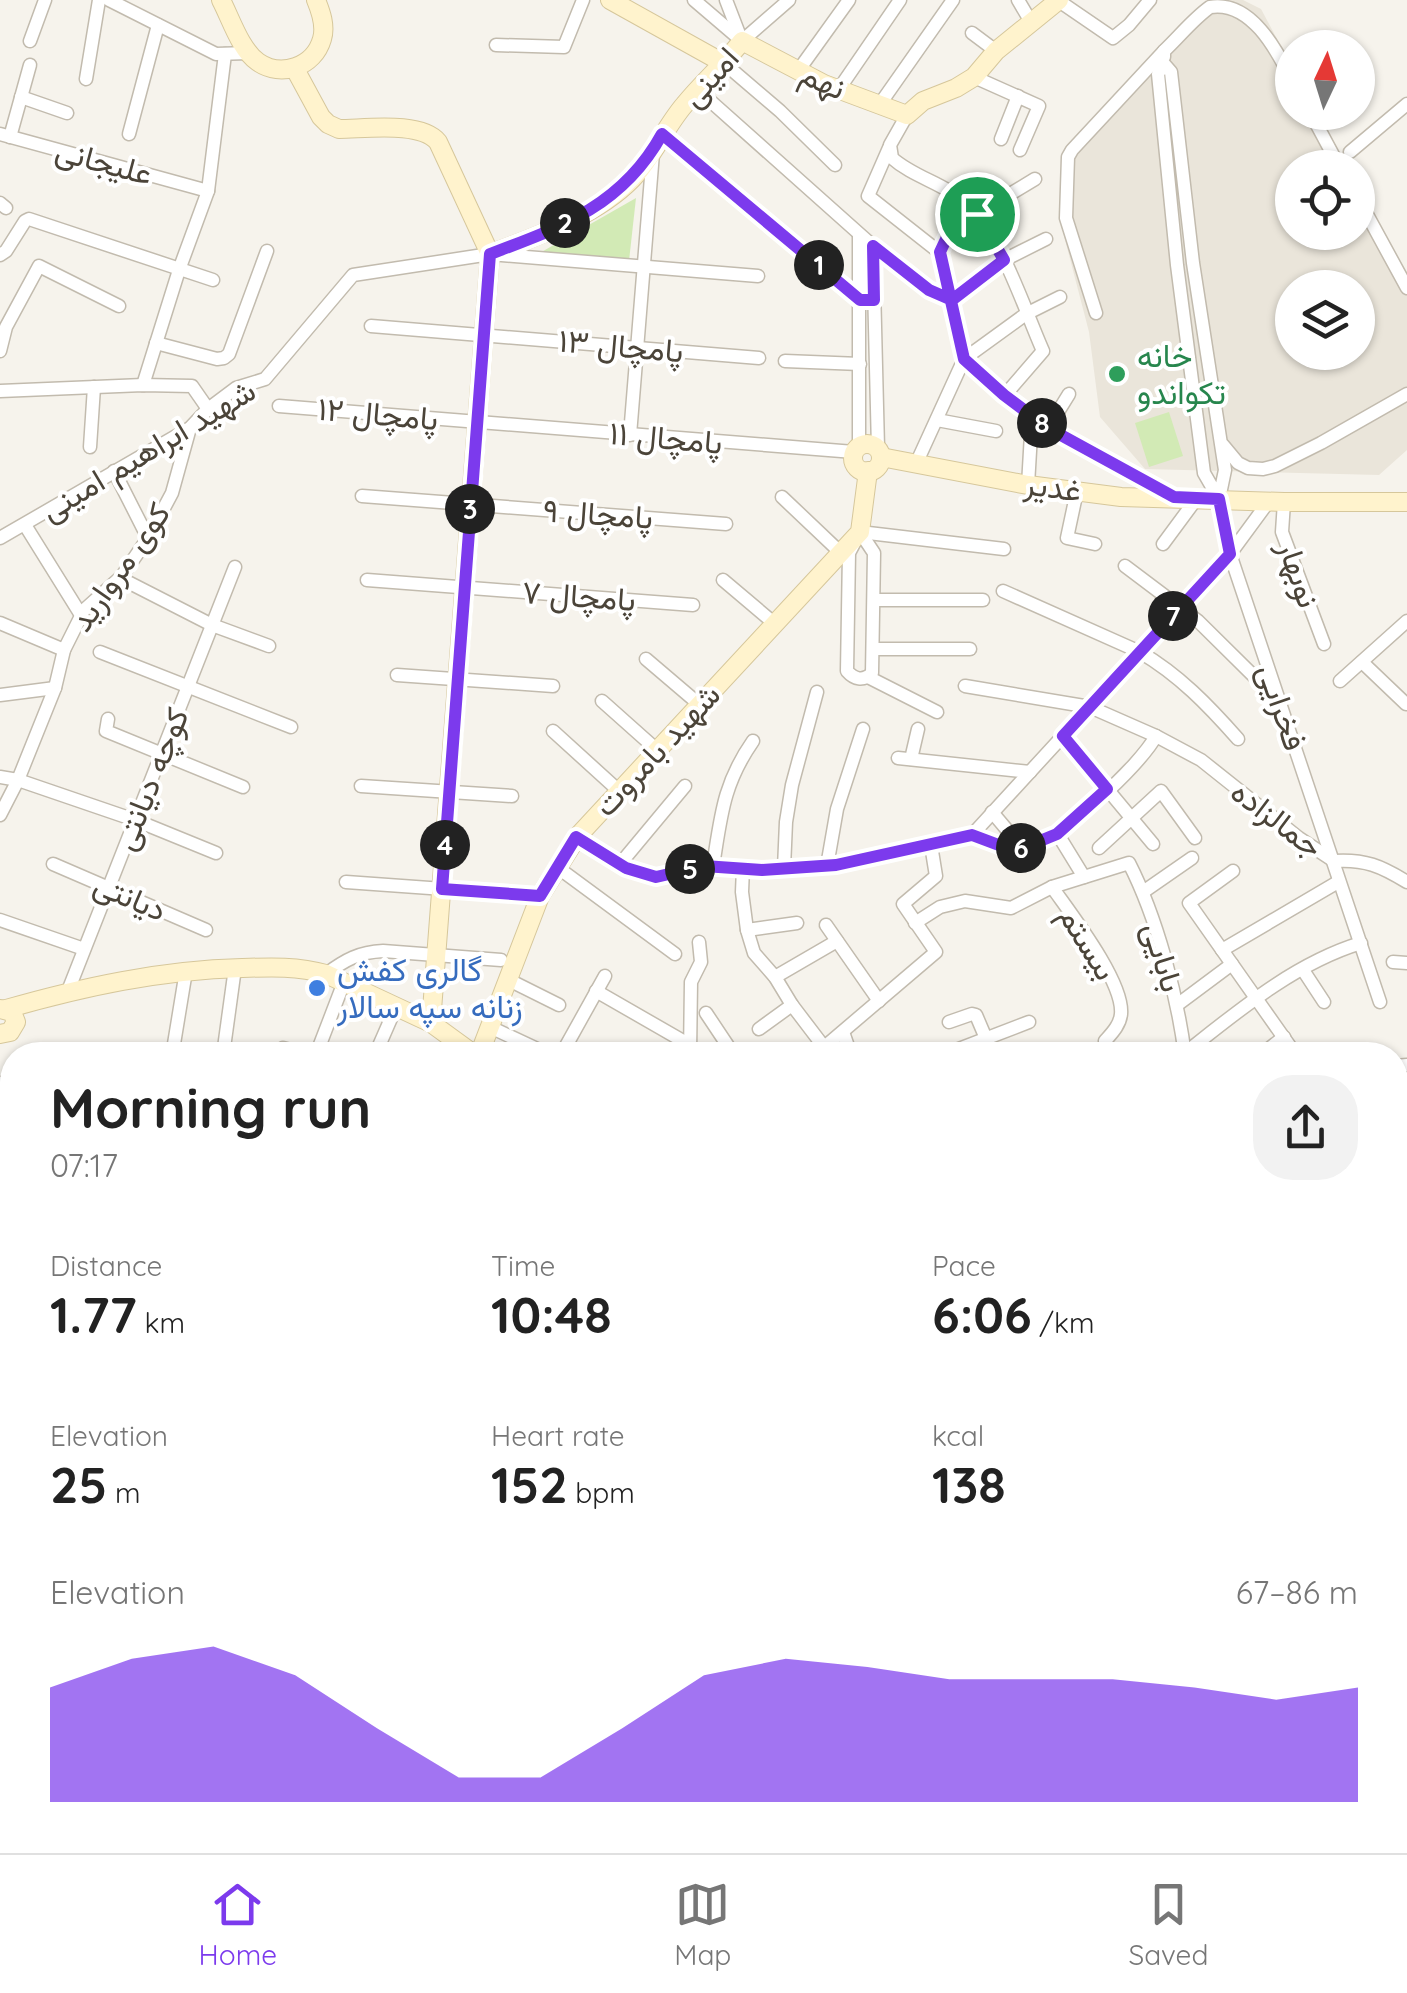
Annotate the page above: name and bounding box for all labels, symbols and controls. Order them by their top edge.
north arrow [1275,30,1375,130]
map controls [1275,30,1375,370]
street label: امینی [672,38,747,115]
street label: نهم [794,53,852,109]
street label: علیجانی [51,129,157,193]
button: locate [1275,150,1375,250]
pin [935,172,1020,257]
icon: arrive [950,187,1005,242]
pin: 2 [540,198,590,248]
text: 2 [557,205,573,240]
pin: 1 [794,240,844,290]
text: 1 [814,247,824,282]
button: layers [1275,270,1375,370]
street label: پامچال ۱۳ [557,320,685,373]
place label: خانه تکواندو [1137,335,1226,413]
marker: خانه تکواندو [1106,363,1128,385]
street label: شهید ابراهیم امینی [33,369,263,531]
street label: پامچال ۱۲ [316,388,440,441]
pin: 8 [1017,398,1067,448]
text: 8 [1034,405,1050,440]
street label: پامچال ۱۱ [608,412,724,465]
street label: غدیر [1021,462,1084,511]
pin: 3 [445,484,495,534]
street label: پامچال ۹ [541,489,654,540]
text: 3 [462,491,478,526]
street label: کوی مروارید [60,494,179,639]
street label: نوبهار [1269,534,1330,613]
street label: پامچال ۷ [521,571,637,622]
pin: 7 [1148,591,1198,641]
text: 7 [1165,598,1181,633]
street label: فخرایی [1249,658,1316,756]
street label: شهید بامروت [585,674,729,825]
street label: کوچه دیانتی [103,701,200,857]
street label: جمالزاده [1223,771,1332,867]
pin: 4 [420,820,470,870]
pin: 6 [996,823,1046,873]
text: 4 [437,827,453,862]
text: 6 [1013,830,1029,865]
pin: 5 [665,844,715,894]
text: 5 [682,851,698,886]
street label: دیانتی [88,863,173,929]
street label: بیستم [1049,898,1127,988]
street label: بابایی [1134,917,1193,996]
place label: گالری کفش زنانه سپه سالار [336,949,523,1029]
marker: گالری کفش زنانه سپه سالار [306,977,328,999]
text: Morning run [50,1073,371,1142]
button: share [1253,1075,1358,1180]
text: 07:17 [50,1145,118,1185]
text: Distance [50,1248,162,1283]
text: Time [491,1248,555,1283]
text: Pace [932,1248,996,1283]
text: 1.77 [50,1283,137,1346]
text: 10:48 [491,1283,612,1346]
text: 6:06 [932,1283,1032,1346]
text: km [137,1305,185,1340]
text: /km [1032,1305,1094,1340]
text: Elevation [50,1418,168,1453]
text: Heart rate [491,1418,625,1453]
text: kcal [932,1418,984,1453]
text: 25 [50,1453,107,1516]
text: 152 [491,1453,568,1516]
text: 138 [932,1453,1006,1516]
text: m [107,1475,140,1510]
text: bpm [568,1475,635,1510]
text: Elevation [50,1572,185,1612]
text: 67–86 m [1236,1572,1358,1612]
tab: Home [199,1877,277,1972]
tab: Map [674,1877,731,1972]
tab: Saved [1129,1877,1208,1972]

